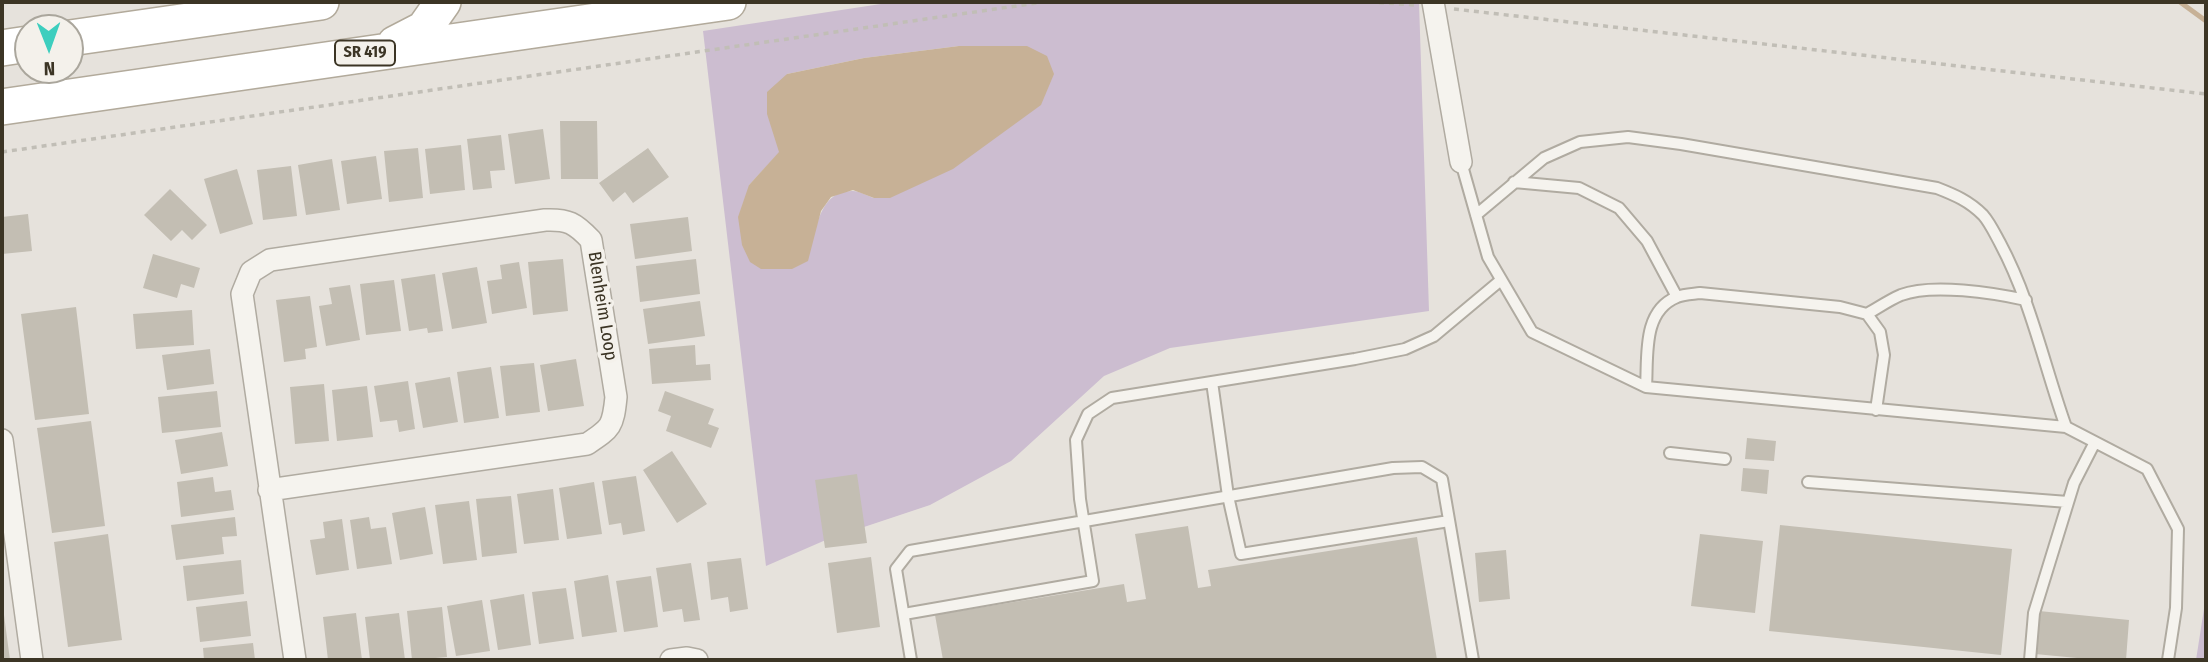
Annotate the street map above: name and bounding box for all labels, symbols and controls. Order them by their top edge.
north arrow [14,14,84,84]
road number: SR 419 [335,40,395,66]
text: N [43,57,55,80]
street label: Blenheim Loop [583,250,621,362]

